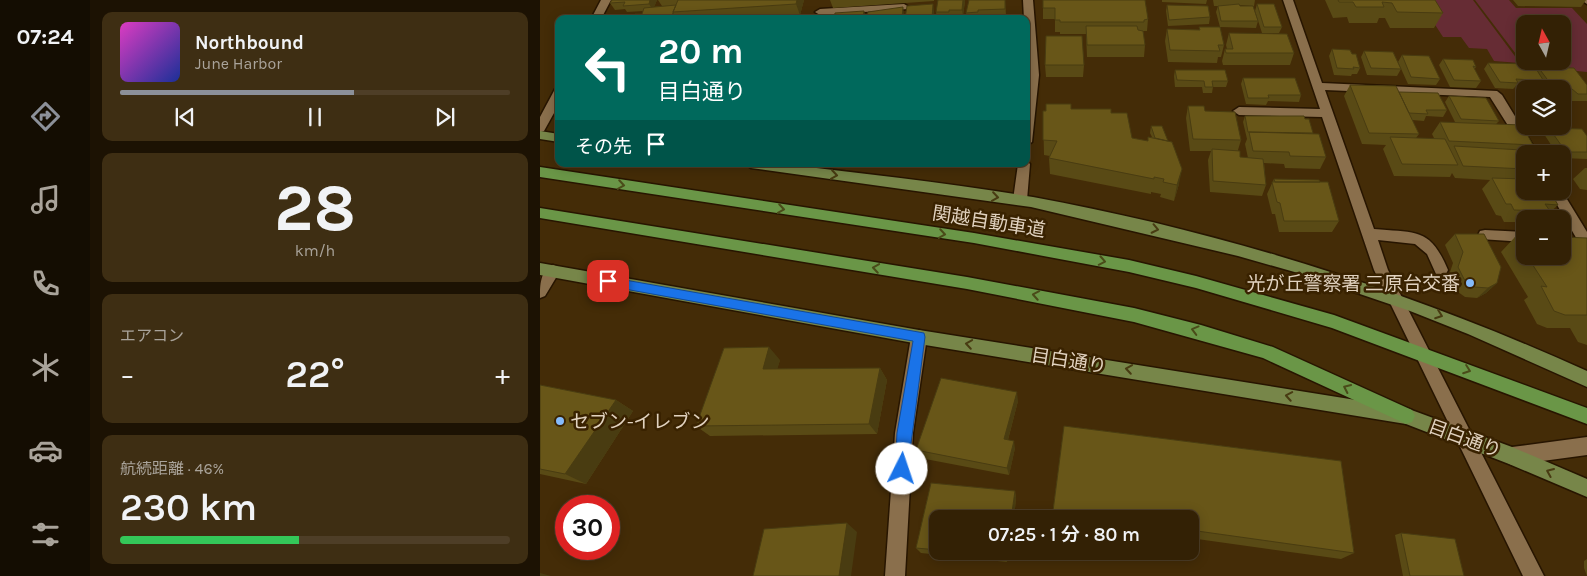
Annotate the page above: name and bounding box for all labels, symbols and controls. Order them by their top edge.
north arrow [1516,15,1571,70]
map controls [1516,15,1571,265]
text: 07:24 [16,24,74,50]
text: 20 m [658,31,743,72]
text: Northbound [195,32,304,54]
icon: left [575,35,640,100]
text: June Harbor [195,54,282,73]
text: 目白通り [658,79,746,105]
button: layers [1516,80,1571,135]
icon: directions [28,99,63,134]
icon: previous [171,103,199,131]
icon: pause [301,103,329,131]
icon: next [431,103,459,131]
icon: arrive [642,130,670,158]
text: その先 [575,136,632,158]
button: + [1516,145,1571,200]
one-way arrow [831,169,839,180]
text: 28 [274,170,356,246]
one-way arrow [616,179,625,189]
icon: music [28,182,63,217]
one-way arrow [992,191,1000,202]
street label: 関越自動車道 [931,202,1047,242]
one-way arrow [777,204,786,214]
button: − [1516,210,1571,265]
one-way arrow [1150,223,1159,234]
one-way arrow [937,228,946,238]
text: km/h [295,241,335,260]
one-way arrow [1098,255,1106,266]
pin [587,260,629,302]
one-way arrow [872,263,881,273]
icon: phone [28,266,63,301]
icon: arrive [594,267,622,295]
place label: 光が丘警察署 三原台交番 [1246,273,1460,295]
marker: 光が丘警察署 三原台交番 [1464,277,1476,289]
one-way arrow [1032,291,1041,301]
one-way arrow [1435,309,1443,319]
one-way arrow [1191,325,1199,336]
text: エアコン [120,326,184,345]
one-way arrow [964,340,973,350]
street label: 目白通り [1030,344,1108,378]
icon: climate [28,350,63,385]
text: 22° [285,352,345,397]
text: − [120,358,135,391]
text: + [495,358,510,391]
one-way arrow [1462,364,1471,374]
one-way arrow [1125,365,1133,375]
one-way arrow [1343,384,1352,394]
one-way arrow [1285,391,1294,401]
place label: セブン-イレブン [570,411,710,433]
marker: セブン-イレブン [554,415,566,427]
street label: 目白通り [1425,416,1504,462]
icon: car [28,433,63,468]
position arrow [875,442,927,494]
text: 航続距離 · 46% [120,459,224,478]
one-way arrow [1546,467,1555,478]
text: 230 km [120,485,257,530]
speed limit sign: 30 [555,495,620,560]
icon: filters [28,517,63,552]
text: 07:25 · 1 分 · 80 m [988,524,1140,546]

